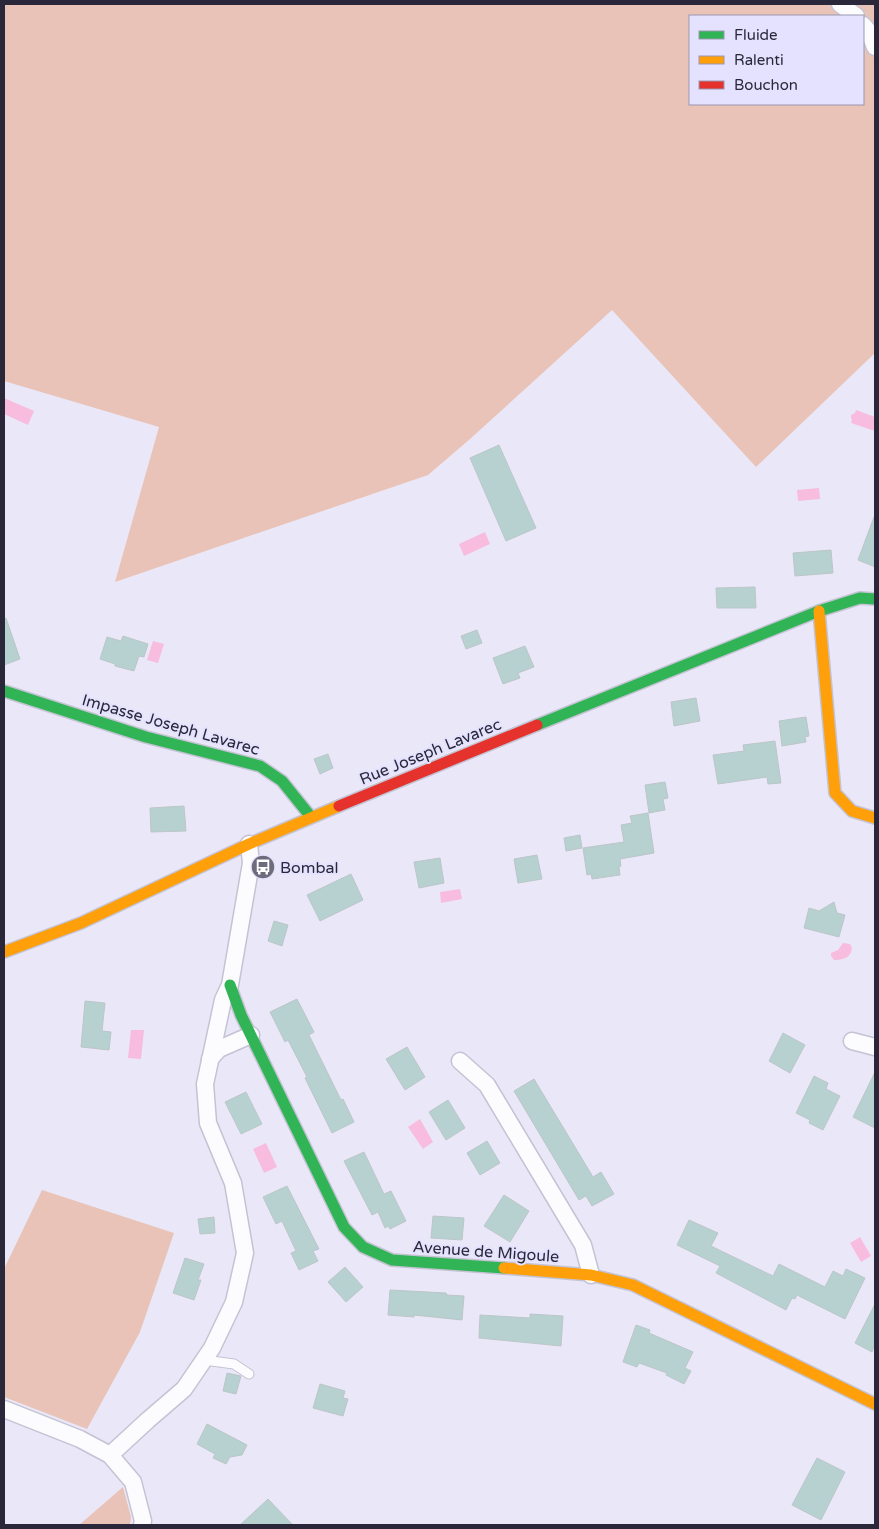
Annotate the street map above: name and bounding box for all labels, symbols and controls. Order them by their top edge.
legend [689,15,864,105]
text: Fluide [734,26,778,44]
text: Ralenti [734,51,784,69]
text: Bouchon [734,76,798,94]
street label: Impasse Joseph Lavarec [80,690,262,760]
street label: Rue Joseph Lavarec [357,714,504,790]
bus stop icon: Bombal [250,854,276,880]
place label: Bombal [280,858,339,878]
street label: Avenue de Migoule [412,1237,560,1267]

